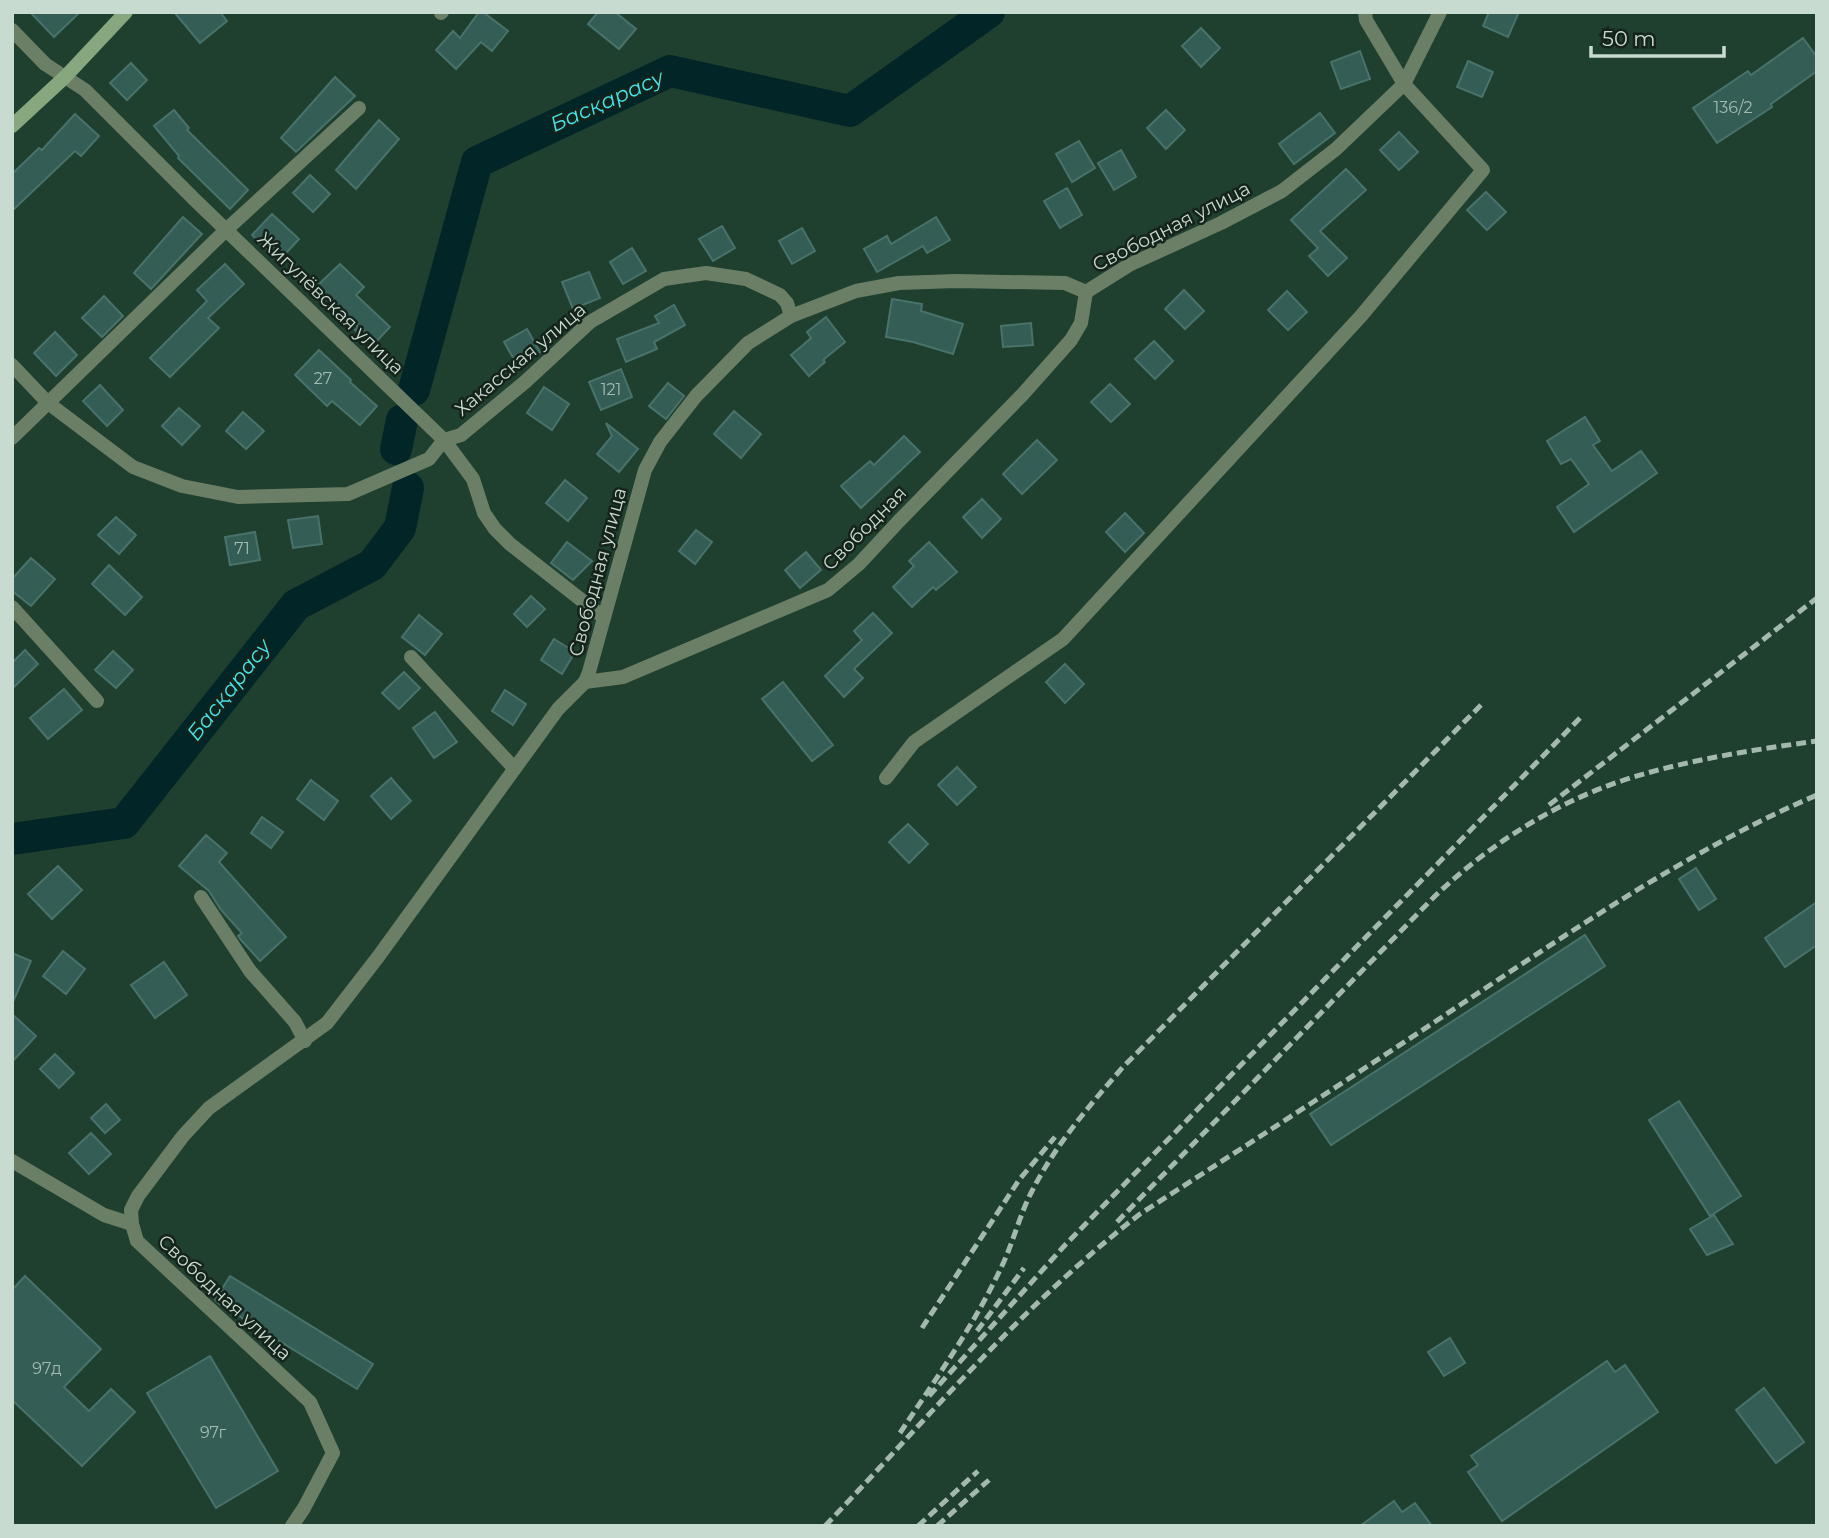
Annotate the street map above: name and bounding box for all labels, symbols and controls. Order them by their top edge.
scale bar [1591,14,1724,58]
text: 50 m [1602,26,1656,51]
water label: Басқарасу [546,64,669,137]
house number: 136/2 [1713,98,1753,117]
street label: Свободная улица [1089,177,1254,276]
street label: Жигулёвская улица [253,227,409,379]
street label: Хакасская улица [450,298,591,421]
house number: 27 [314,369,332,388]
house number: 121 [601,380,621,399]
street label: Свободная [817,481,911,575]
street label: Свободная улица [564,485,631,659]
house number: 71 [234,539,250,558]
water label: Басқарасу [181,633,277,745]
street label: Свободная улица [153,1230,296,1365]
house number: 97д [32,1359,62,1378]
house number: 97г [200,1423,227,1442]

